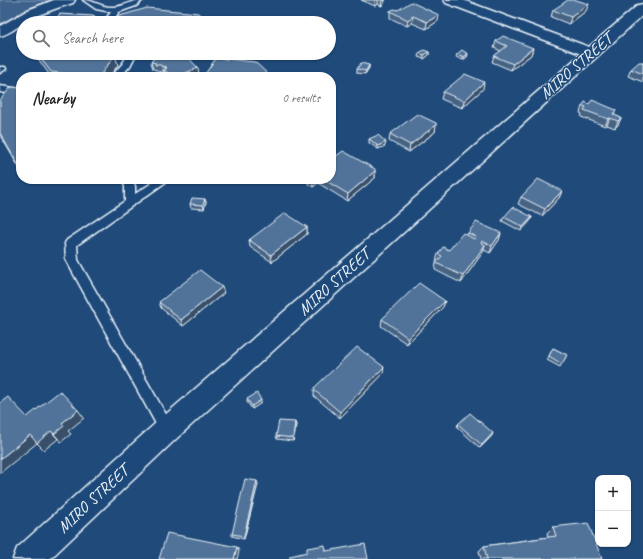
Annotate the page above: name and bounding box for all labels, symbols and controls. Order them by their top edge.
search box [16,16,336,60]
street label: MIRO STREET [535,26,620,103]
icon: search [30,27,52,49]
text: Search here [62,29,123,48]
text: Nearby [32,88,75,109]
text: 0 results [282,90,320,106]
street label: MIRO STREET [294,241,378,320]
street label: MIRO STREET [53,458,136,537]
map controls [595,475,631,547]
button: + [595,475,631,511]
button: − [595,511,631,547]

